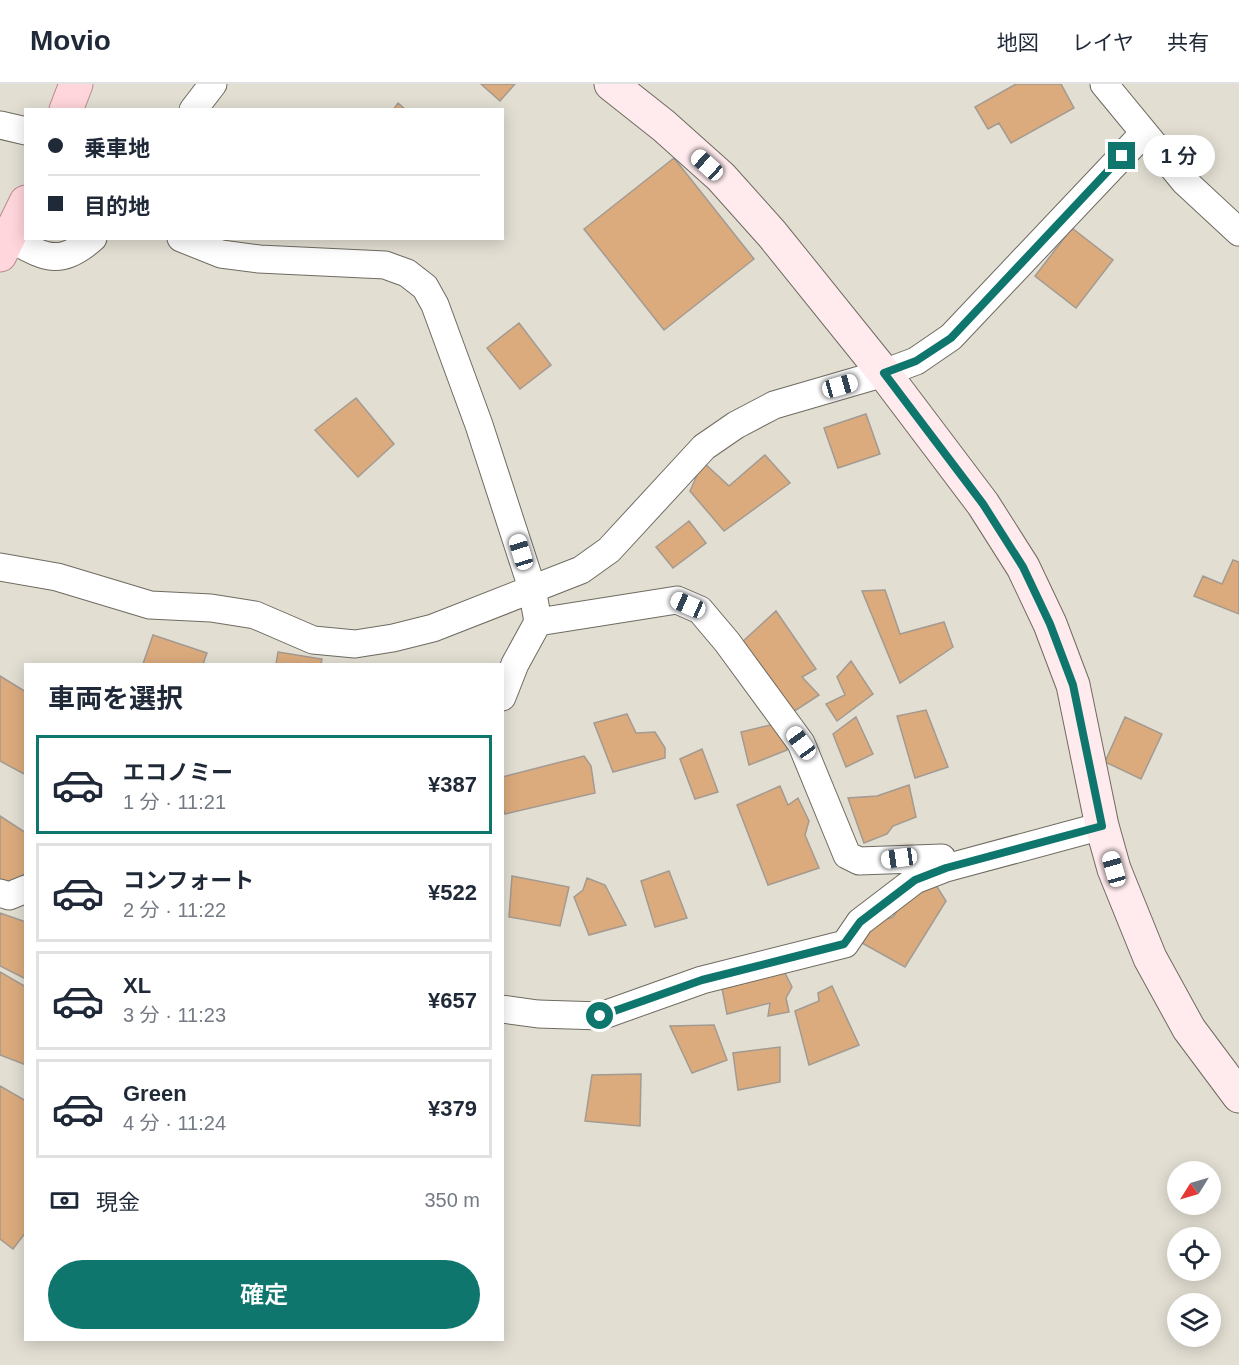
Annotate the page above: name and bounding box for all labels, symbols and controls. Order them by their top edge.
text: Movio [30,25,111,56]
text: 地図 [997,31,1039,54]
text: レイヤ [1072,31,1134,54]
text: 共有 [1167,31,1209,54]
callout: 1 分 [1143,135,1215,177]
text: 乗車地 [84,136,150,161]
route end [1108,142,1135,169]
text: 1 分 [1161,145,1197,167]
car [688,146,726,184]
text: 目的地 [84,194,150,219]
car [820,372,860,400]
car [507,532,535,572]
car [668,589,708,621]
text: 車両を選択 [48,684,183,714]
car [783,723,819,763]
icon: car [51,758,105,812]
text: エコノミー [123,760,233,785]
text: ¥387 [428,772,477,797]
text: 1 分 · 11:21 [123,791,226,813]
car [880,847,918,869]
car [1100,849,1128,889]
icon: car [51,866,105,920]
text: コンフォート [123,868,254,893]
text: ¥522 [428,880,477,905]
text: 2 分 · 11:22 [123,899,226,921]
text: XL [123,973,151,998]
icon: car [51,974,105,1028]
text: ¥657 [428,988,477,1013]
route start [586,1002,613,1029]
text: 3 分 · 11:23 [123,1004,226,1026]
text: Green [123,1081,187,1106]
icon: car [51,1082,105,1136]
text: ¥379 [428,1096,477,1121]
text: 4 分 · 11:24 [123,1112,226,1134]
north arrow [1167,1161,1221,1215]
map controls [1167,1161,1221,1347]
icon: cash [48,1184,81,1217]
text: 350 m [424,1189,480,1211]
text: 現金 [96,1190,140,1215]
button: locate [1167,1227,1221,1281]
button: 確定 [48,1260,480,1329]
button: layers [1167,1293,1221,1347]

